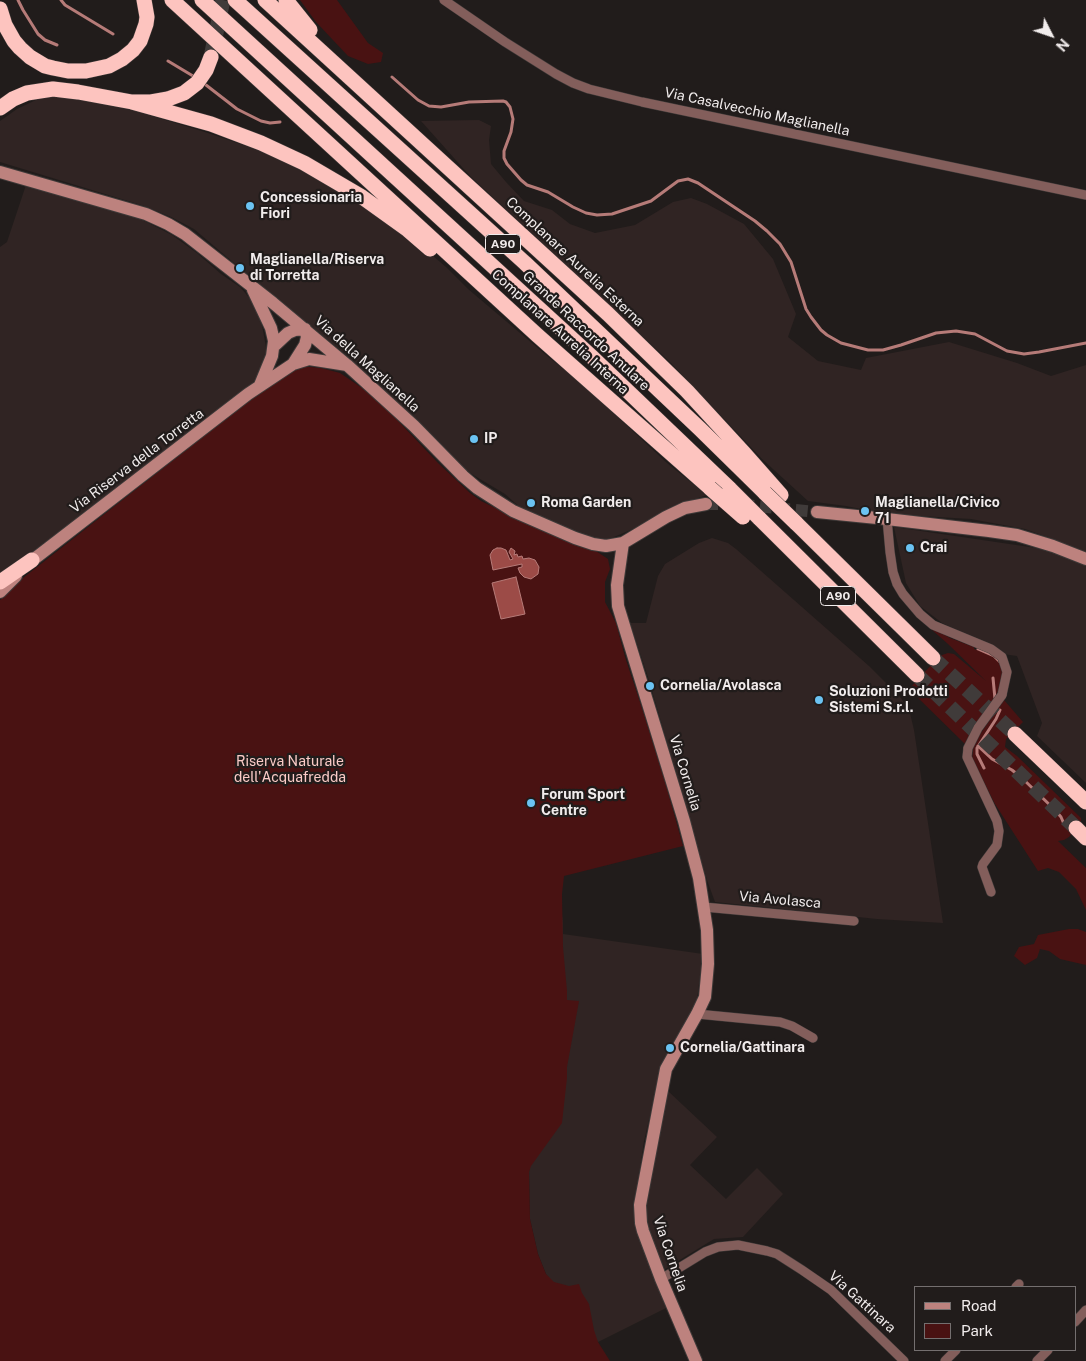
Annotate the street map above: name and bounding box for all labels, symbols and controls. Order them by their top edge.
north arrow [1026,10,1076,60]
text: N [1053,35,1072,54]
street label: Via Casalvecchio Maglianella [663,84,851,140]
place label: Concessionaria Fiori [260,190,362,222]
street label: Complanare Aurelia Esterna [503,194,647,330]
marker: Concessionaria Fiori [244,200,256,212]
road number: A90 [486,234,520,253]
place label: Maglianella/Riserva di Torretta [250,252,384,284]
marker: Maglianella/Riserva di Torretta [234,262,246,274]
street label: Complanare Aurelia Interna [488,266,632,398]
street label: Grande Raccordo Anulare [519,268,653,394]
street label: Via della Maglianella [311,312,423,416]
street label: Via Riserva della Torretta [67,405,207,517]
place label: IP [484,431,497,447]
marker: IP [468,433,480,445]
place label: Roma Garden [541,495,631,511]
place label: Maglianella/Civico 71 [875,495,1000,528]
marker: Roma Garden [525,497,537,509]
marker: Maglianella/Civico 71 [859,505,871,517]
place label: Crai [920,540,947,556]
marker: Crai [904,542,916,554]
road number: A90 [820,586,856,606]
place label: Cornelia/Avolasca [660,678,781,694]
marker: Cornelia/Avolasca [644,680,656,692]
place label: Soluzioni Prodotti Sistemi S.r.l. [829,684,948,716]
marker: Soluzioni Prodotti Sistemi S.r.l. [813,694,825,706]
street label: Via Cornelia [666,733,704,813]
park label: Riserva Naturale dell'Acquafredda [234,754,346,786]
place label: Forum Sport Centre [541,787,625,820]
marker: Forum Sport Centre [525,797,537,809]
street label: Via Avolasca [738,888,822,912]
place label: Cornelia/Gattinara [680,1040,805,1056]
marker: Cornelia/Gattinara [664,1042,676,1054]
street label: Via Cornelia [649,1214,691,1294]
street label: Via Gattinara [825,1268,899,1336]
legend [914,1286,1076,1351]
text: Road [961,1297,997,1314]
text: Park [961,1322,993,1339]

